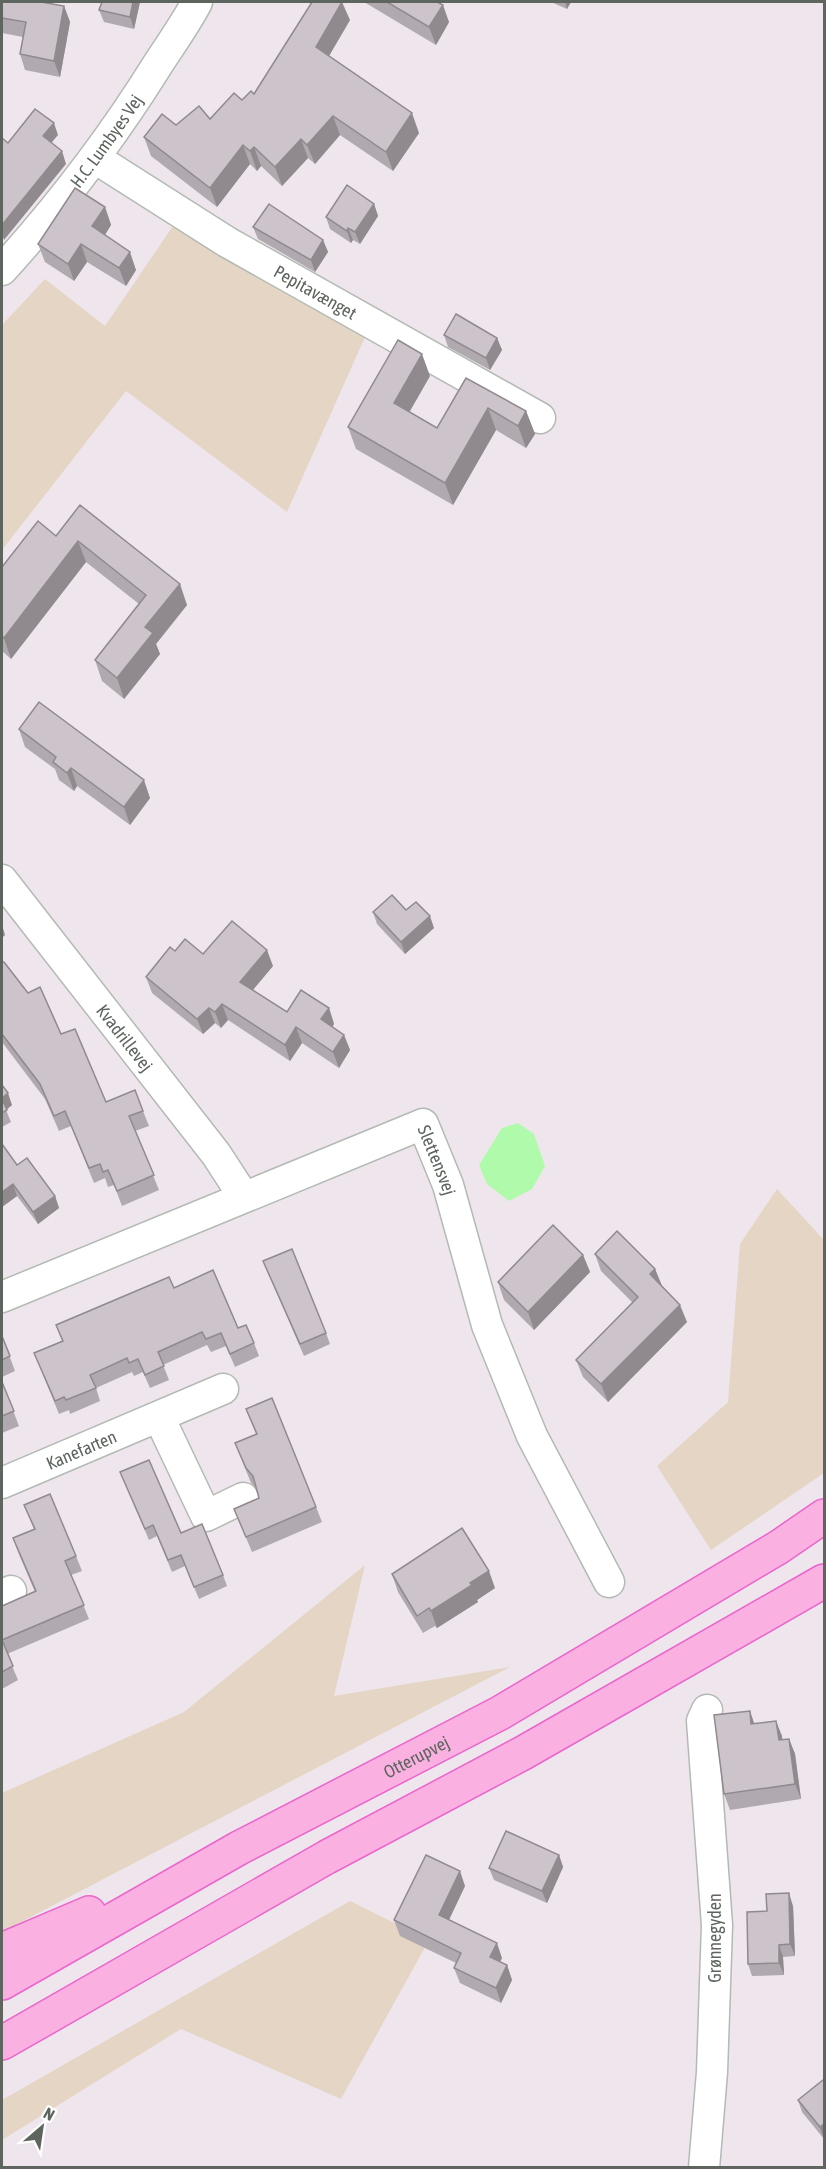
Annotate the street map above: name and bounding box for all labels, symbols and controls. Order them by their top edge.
street label: H.C. Lumbyes Vej [65,90,146,191]
street label: Pepitavænget [270,260,361,323]
street label: Kvadrillevej [93,1000,158,1075]
street label: Slettensvej [414,1122,461,1197]
street label: Kanefarten [43,1425,119,1474]
street label: Otterupvej [380,1731,452,1782]
street label: Grønnegyden [704,1893,725,1983]
north arrow [12,2097,72,2157]
text: N [41,2104,58,2124]

